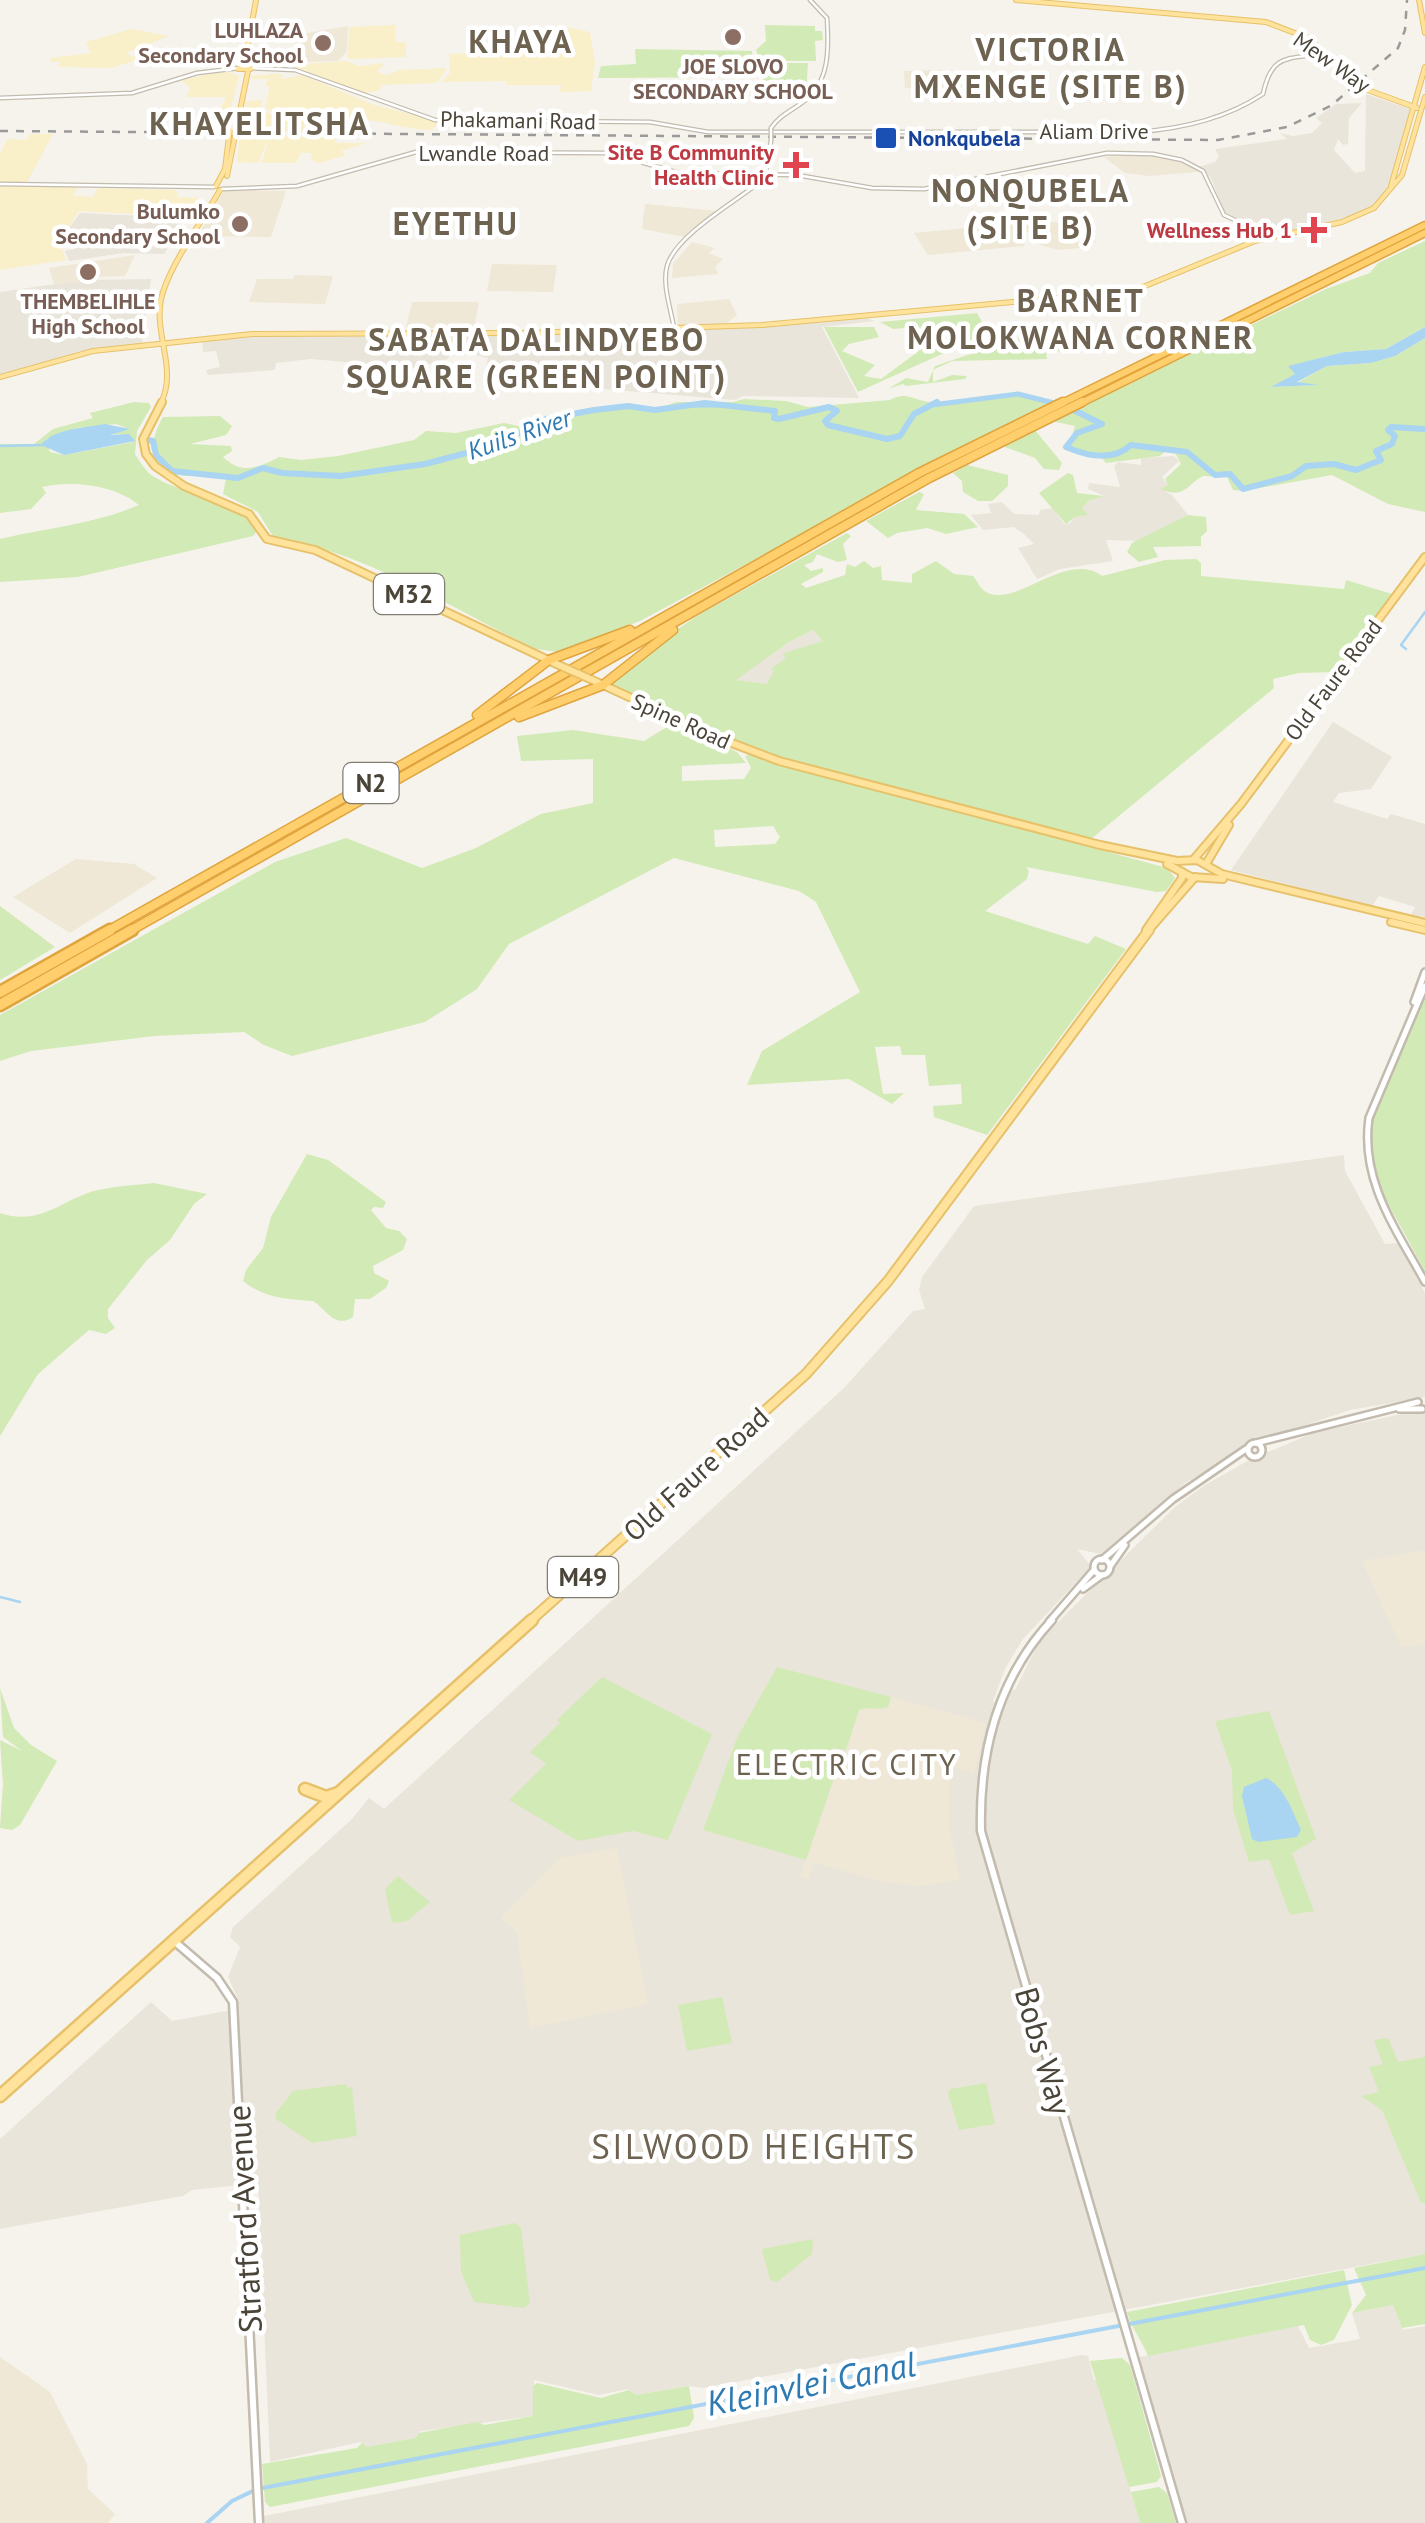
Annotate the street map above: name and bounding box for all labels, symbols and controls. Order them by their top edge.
place label: LUHLAZA Secondary School [138,16,304,69]
district label: KHAYA [468,20,574,62]
street label: Mew Way [1288,25,1377,99]
marker: JOE SLOVO SECONDARY SCHOOL [722,26,744,48]
district label: VICTORIA MXENGE (SITE B) [914,28,1188,107]
marker: LUHLAZA Secondary School [312,32,334,54]
place label: JOE SLOVO SECONDARY SCHOOL [633,52,834,105]
district label: KHAYELITSHA [149,102,371,144]
street label: Phakamani Road [440,105,596,135]
street label: Aliam Drive [1039,117,1149,145]
place label: Nonkqubela [908,124,1021,152]
marker: Nonkqubela [873,125,899,151]
place label: Site B Community Health Clinic [608,138,774,191]
street label: Lwandle Road [419,139,549,167]
marker: Site B Community Health Clinic [783,152,809,178]
district label: NONQUBELA (SITE B) [931,169,1131,248]
place label: Bulumko Secondary School [55,197,221,250]
district label: EYETHU [393,202,519,244]
marker: Bulumko Secondary School [229,213,251,235]
place label: Wellness Hub 1 [1147,216,1292,244]
marker: Wellness Hub 1 [1301,217,1327,243]
marker: THEMBELIHLE High School [77,261,99,283]
district label: BARNET MOLOKWANA CORNER [907,279,1255,358]
place label: THEMBELIHLE High School [20,287,156,340]
district label: SABATA DALINDYEBO SQUARE (GREEN POINT) [346,318,728,397]
water label: Kuils River [463,401,577,467]
road number: M32 [374,574,444,614]
street label: Old Faure Road [1278,614,1388,746]
street label: Spine Road [627,687,735,755]
road number: N2 [344,763,398,803]
street label: Old Faure Road [615,1398,776,1549]
road number: M49 [548,1557,618,1597]
district label: ELECTRIC CITY [736,1744,958,1783]
street label: Bobs Way [1006,1982,1082,2119]
street label: Stratford Avenue [217,2104,271,2334]
district label: SILWOOD HEIGHTS [591,2123,917,2169]
water label: Kleinvlei Canal [702,2340,919,2426]

